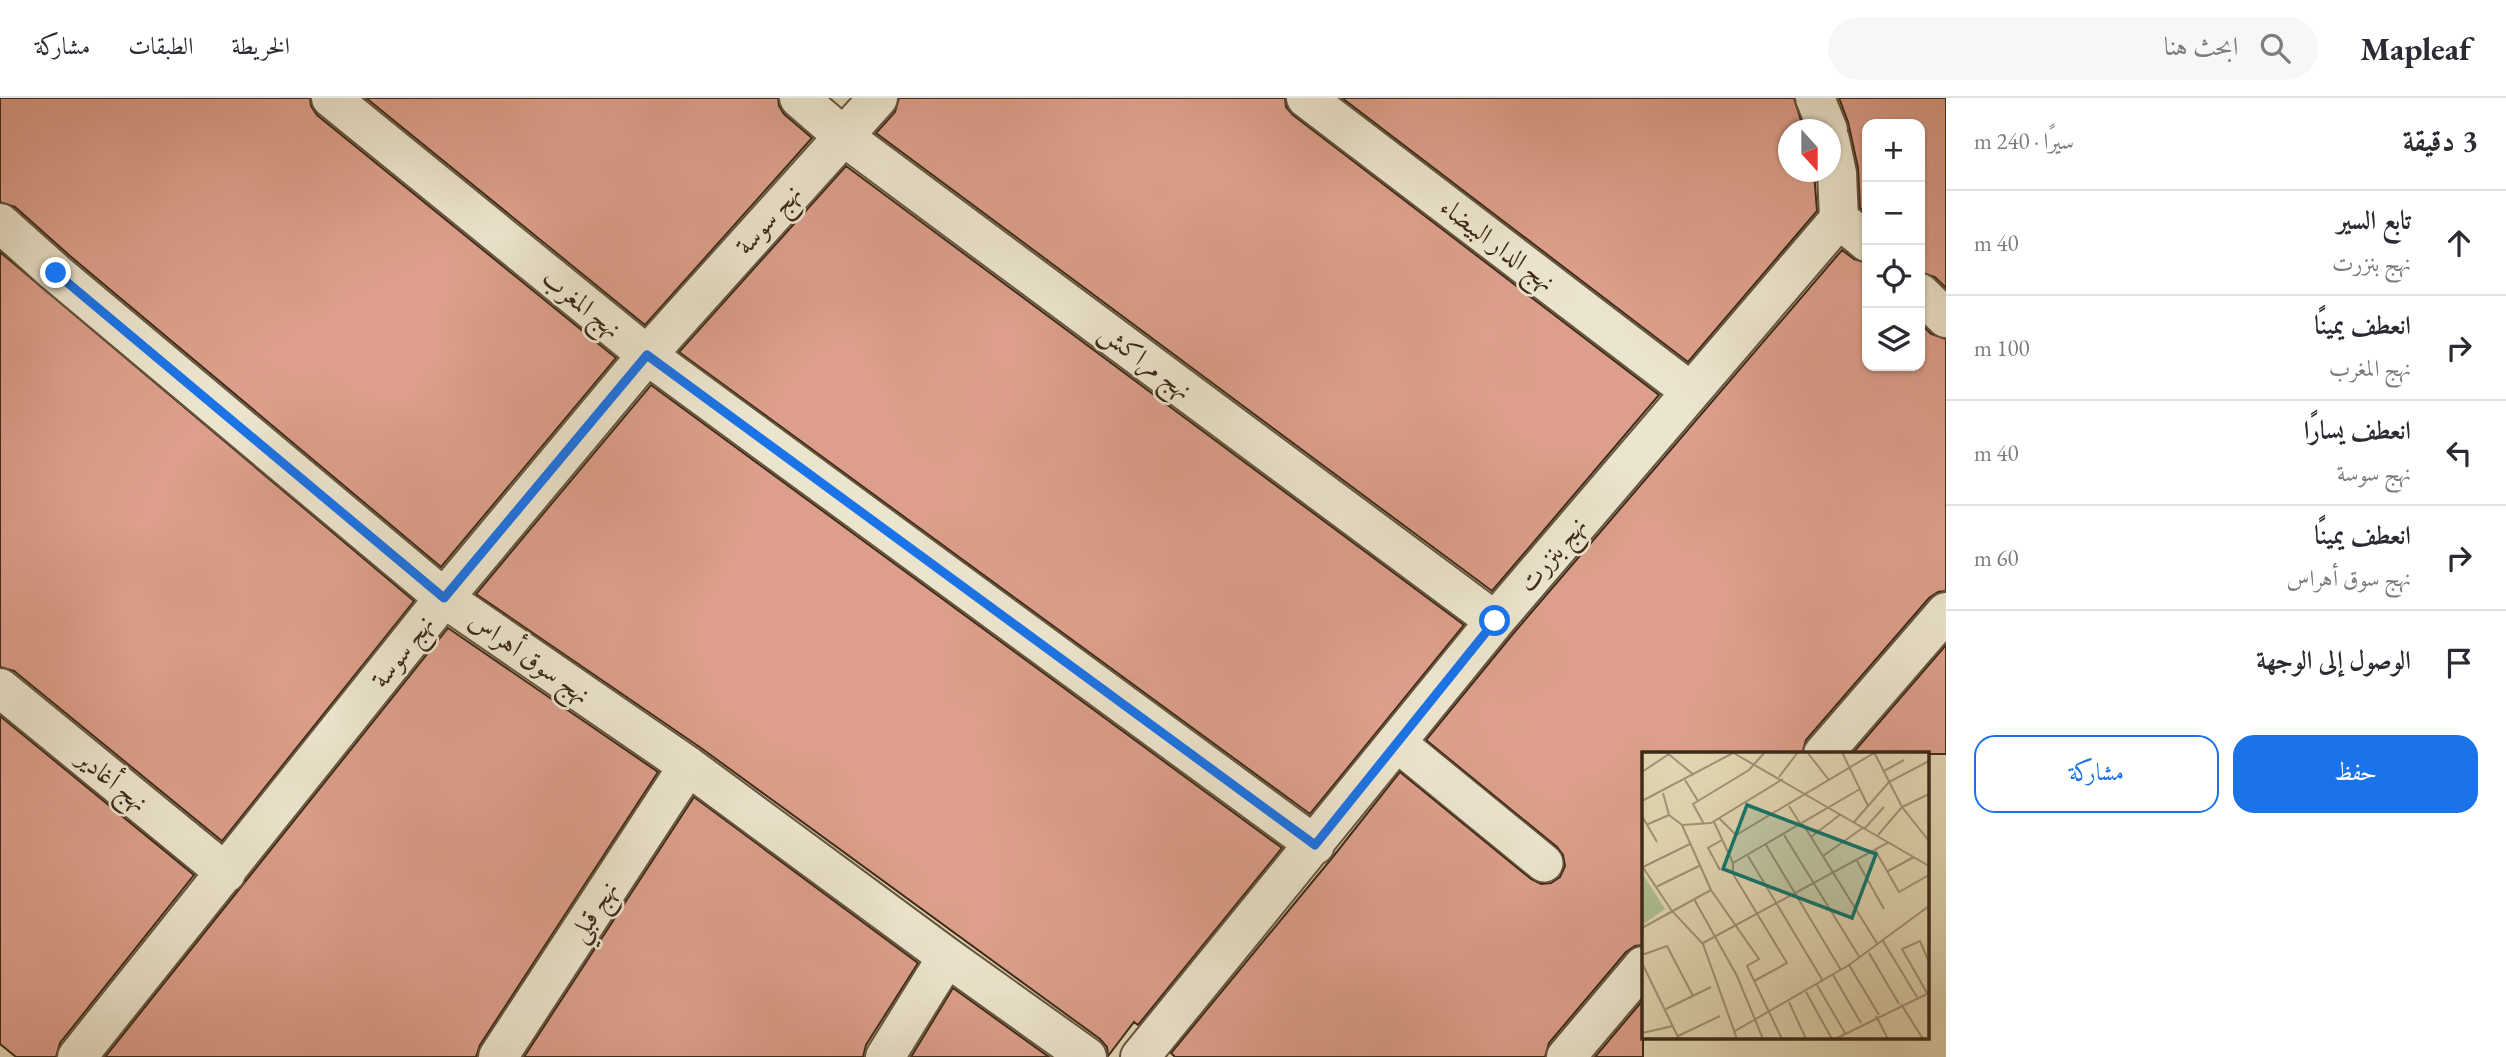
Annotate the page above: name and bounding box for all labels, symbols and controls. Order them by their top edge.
search box [1828,17,2318,80]
text: Mapleaf [2360,27,2471,70]
text: ابحث هنا [2164,29,2238,63]
icon: search [2256,29,2294,67]
text: مشاركة [35,30,90,61]
text: الطبقات [128,30,194,61]
text: الخريطة [232,30,290,61]
north arrow [1778,119,1841,182]
map controls [1862,119,1925,371]
button: + [1862,119,1925,182]
text: 3 دقيقة [2403,121,2478,160]
text: سيرًا · 240 m [1974,126,2074,156]
street label: نهج سوسة [727,176,814,266]
button: − [1862,182,1925,245]
street label: نهج الدار البيضاء [1429,189,1563,304]
text: تابع السير [2337,203,2411,237]
icon: ahead [2440,224,2478,262]
text: 40 m [1974,228,2019,258]
button: locate [1862,245,1925,308]
text: نهج بنزرت [2332,248,2411,278]
route end [40,257,71,288]
street label: نهج المغرب [531,261,629,351]
button: layers [1862,308,1925,371]
text: انعطف يمينًا [2314,308,2411,342]
street label: نهج مراكش [1089,315,1199,413]
icon: right [2440,329,2478,367]
text: 100 m [1974,333,2030,363]
text: نهج المغرب [2329,353,2411,383]
text: انعطف يسارًا [2304,413,2411,447]
icon: left [2440,434,2478,472]
text: 40 m [1974,438,2019,468]
text: نهج سوسة [2337,458,2411,488]
street label: نهج بنزرت [1510,509,1599,604]
text: انعطف يمينًا [2314,518,2411,552]
icon: right [2440,539,2478,577]
text: 60 m [1974,543,2019,573]
text: نهج سوق أهراس [2287,563,2411,593]
street label: نهج سوق أهراس [459,603,597,717]
route start [1479,605,1510,636]
street label: نهج سوسة [363,607,447,699]
text: الوصول إلى الوجهة [2256,643,2411,677]
icon: arrive [2440,644,2478,682]
button: مشاركة [1974,735,2219,813]
button: حفظ [2233,735,2478,813]
street label: نهج أغادير [64,739,156,824]
inset map [1642,752,1928,1040]
street label: نهج قبلي [561,874,632,953]

